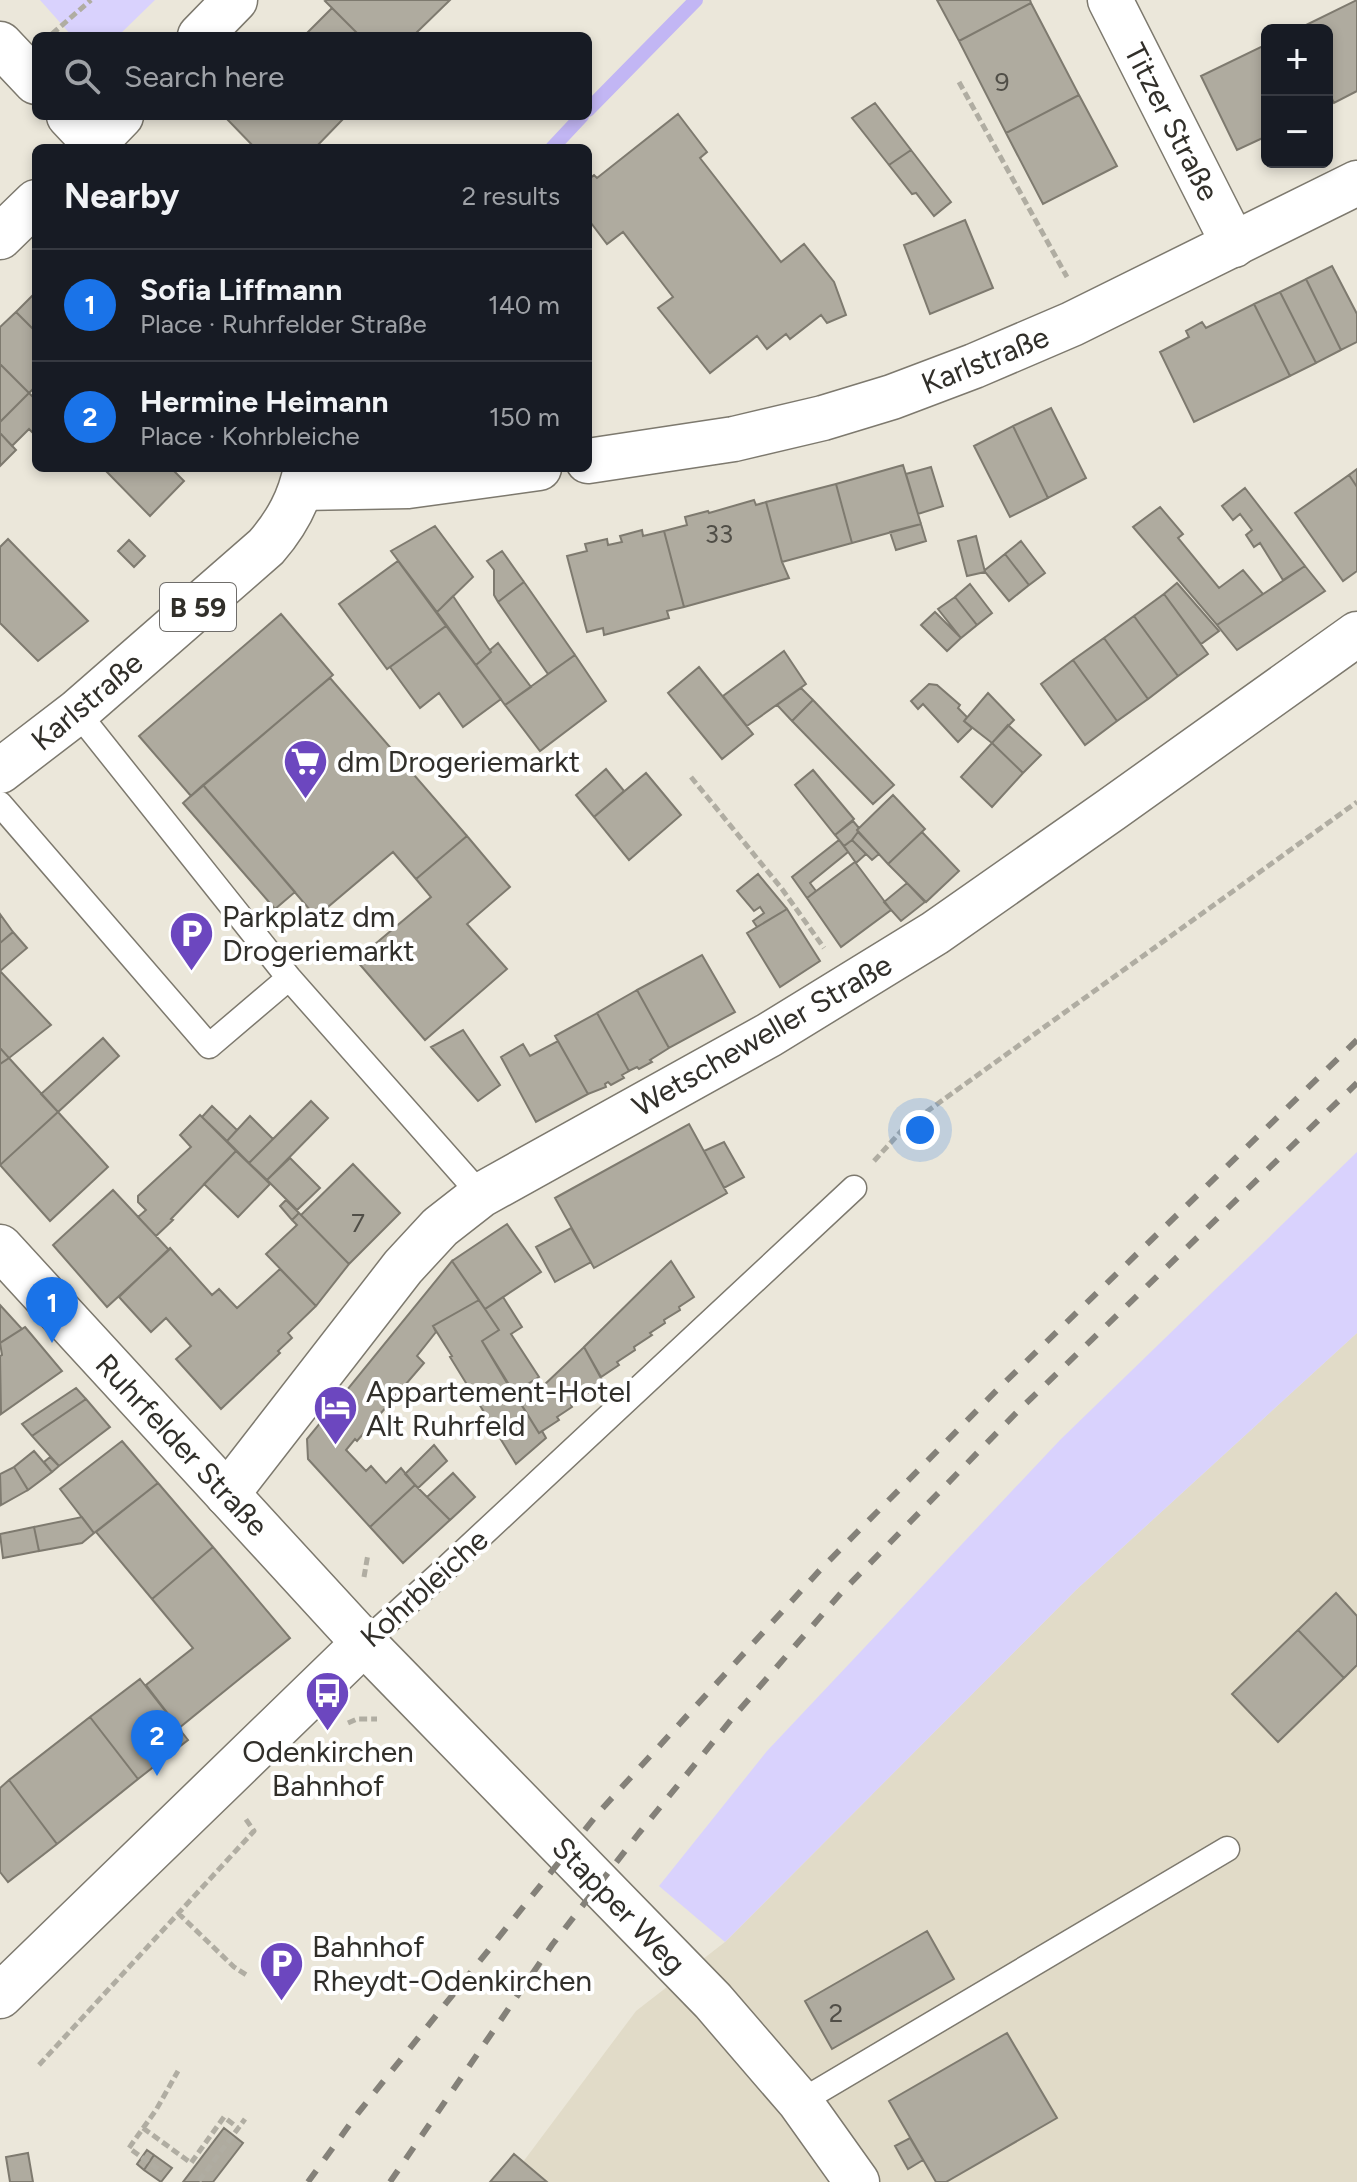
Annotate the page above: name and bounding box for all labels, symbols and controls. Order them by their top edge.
map controls [1261,24,1333,168]
button: + [1261,24,1333,96]
search box [32,32,592,120]
street label: Titzer Straße [1116,37,1228,207]
icon: search [60,54,104,98]
text: Search here [124,58,284,95]
house number: 9 [995,66,1009,98]
button: − [1261,96,1333,168]
text: Nearby [64,176,179,217]
text: 2 results [462,180,560,212]
text: Sofia Liffmann [140,271,342,308]
text: 1 [85,289,95,321]
text: 140 m [488,289,560,321]
text: Place · Ruhrfelder Straße [140,308,427,340]
street label: Karlstraße [916,318,1054,402]
text: Hermine Heimann [140,383,389,420]
text: 2 [82,401,98,433]
text: 150 m [489,401,560,433]
text: Place · Kohrbleiche [140,420,360,452]
house number: 33 [705,518,733,550]
road number: B 59 [160,583,236,631]
street label: Karlstraße [24,644,150,758]
supermarket icon: dm Drogeriemarkt [282,737,330,800]
place label: dm Drogeriemarkt [337,743,580,780]
place label: Parkplatz dm Drogeriemarkt [222,898,415,969]
parking icon: Parkplatz dm Drogeriemarkt [167,909,215,972]
street label: Wetscheweller Straße [626,946,898,1124]
your location [900,1110,940,1150]
house number: 7 [351,1207,365,1239]
pin: 1 [26,1277,78,1343]
street label: Ruhrfelder Straße [88,1346,276,1544]
place label: Appartement-Hotel Alt Ruhrfeld [366,1373,632,1444]
hotel icon: Appartement-Hotel Alt Ruhrfeld [311,1384,359,1447]
street label: Kohrbleiche [352,1521,496,1655]
bus stop icon: Odenkirchen Bahnhof [304,1669,352,1732]
pin: 2 [131,1710,183,1776]
place label: Odenkirchen Bahnhof [242,1733,414,1804]
street label: Stapper Weg [545,1829,693,1981]
place label: Bahnhof Rheydt-Odenkirchen [312,1928,592,1999]
parking icon: Bahnhof Rheydt-Odenkirchen [257,1939,305,2002]
house number: 2 [829,1997,843,2029]

